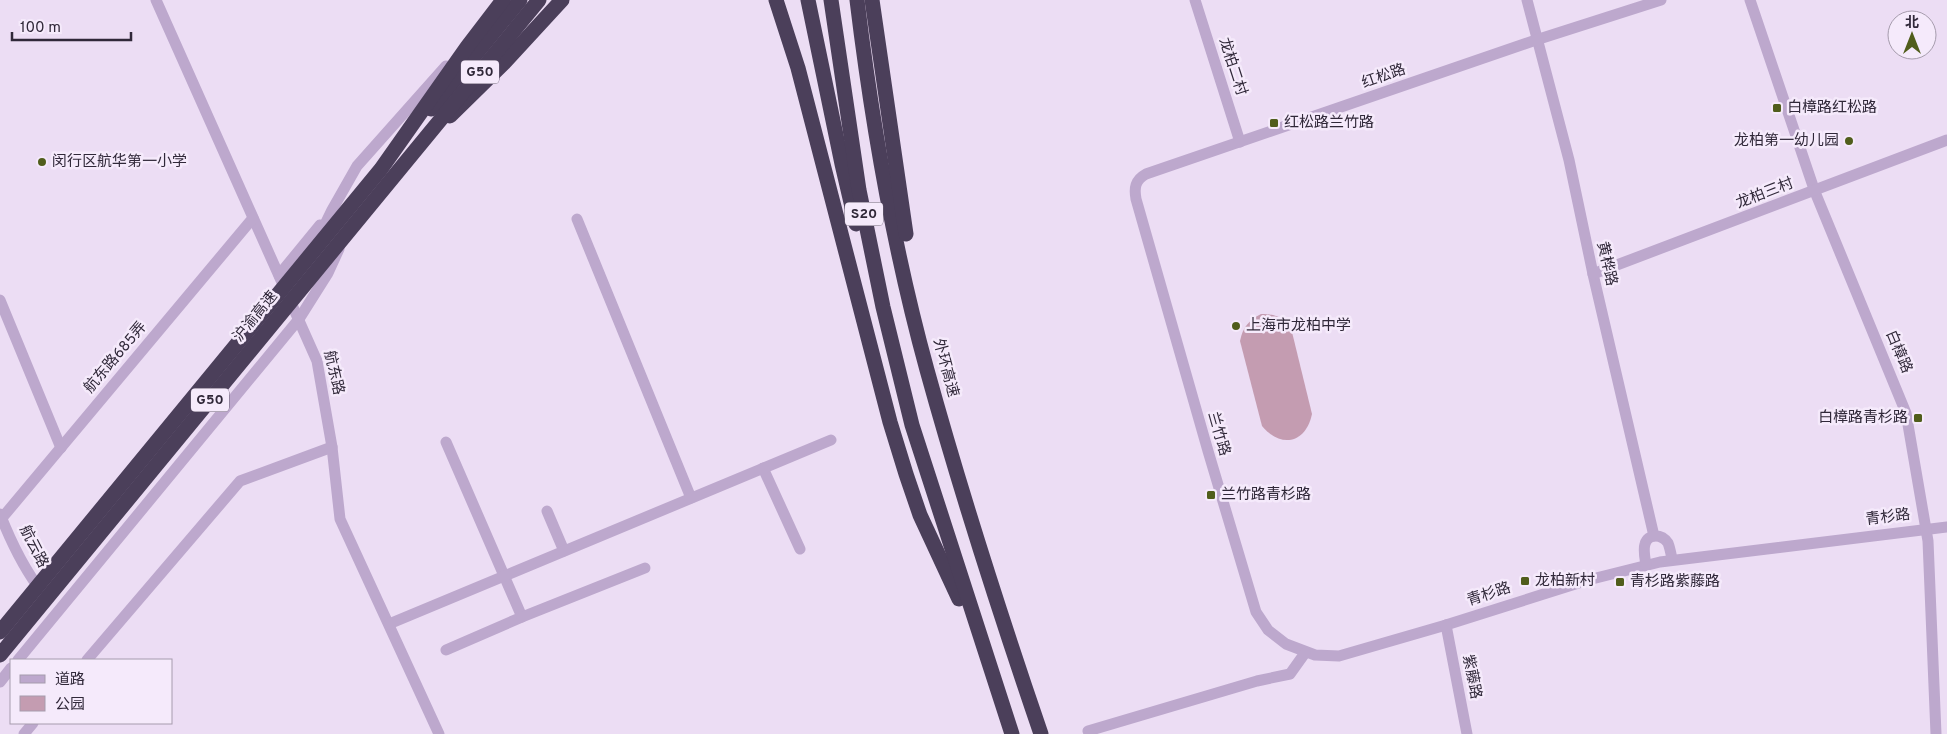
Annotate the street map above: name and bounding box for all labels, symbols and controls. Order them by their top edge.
scale bar [12,10,131,42]
north arrow [1887,10,1937,60]
text: 北 [1905,15,1919,32]
text: 100 m [20,19,61,38]
street label: 龙柏二村 [1214,35,1251,98]
road number: G50 [461,61,499,84]
street label: 红松路 [1360,61,1408,93]
place label: 白樟路红松路 [1787,98,1877,118]
marker: 白樟路红松路 [1771,102,1783,114]
place label: 红松路兰竹路 [1284,114,1374,133]
marker: 红松路兰竹路 [1268,117,1280,129]
place label: 龙柏第一幼儿园 [1734,131,1839,151]
marker: 龙柏第一幼儿园 [1843,135,1855,147]
place label: 闵行区航华第一小学 [52,152,187,172]
marker: 闵行区航华第一小学 [36,156,48,168]
street label: 龙柏三村 [1733,173,1796,214]
road number: S20 [845,202,883,225]
street label: 黄桦路 [1592,240,1621,288]
street label: 沪渝高速 [230,288,282,346]
place label: 上海市龙柏中学 [1246,316,1351,336]
street label: 航东路685弄 [81,318,151,398]
marker: 上海市龙柏中学 [1230,320,1242,332]
street label: 白樟路 [1880,327,1916,376]
street label: 外环高速 [928,337,962,399]
street label: 航东路 [319,349,347,397]
road number: G50 [191,388,229,412]
place label: 白樟路青杉路 [1818,408,1908,428]
street label: 兰竹路 [1203,410,1233,458]
marker: 白樟路青杉路 [1912,412,1924,424]
place label: 兰竹路青杉路 [1221,486,1311,505]
marker: 兰竹路青杉路 [1205,489,1217,501]
street label: 青杉路 [1865,506,1911,530]
street label: 航云路 [14,523,52,571]
place label: 龙柏新村 [1535,571,1595,591]
place label: 青杉路紫藤路 [1630,573,1720,592]
marker: 龙柏新村 [1519,575,1531,587]
marker: 青杉路紫藤路 [1614,576,1626,588]
street label: 青杉路 [1465,579,1513,611]
street label: 紫藤路 [1457,653,1485,701]
legend [10,659,172,724]
text: 道路 [55,671,85,690]
text: 公园 [55,696,85,715]

